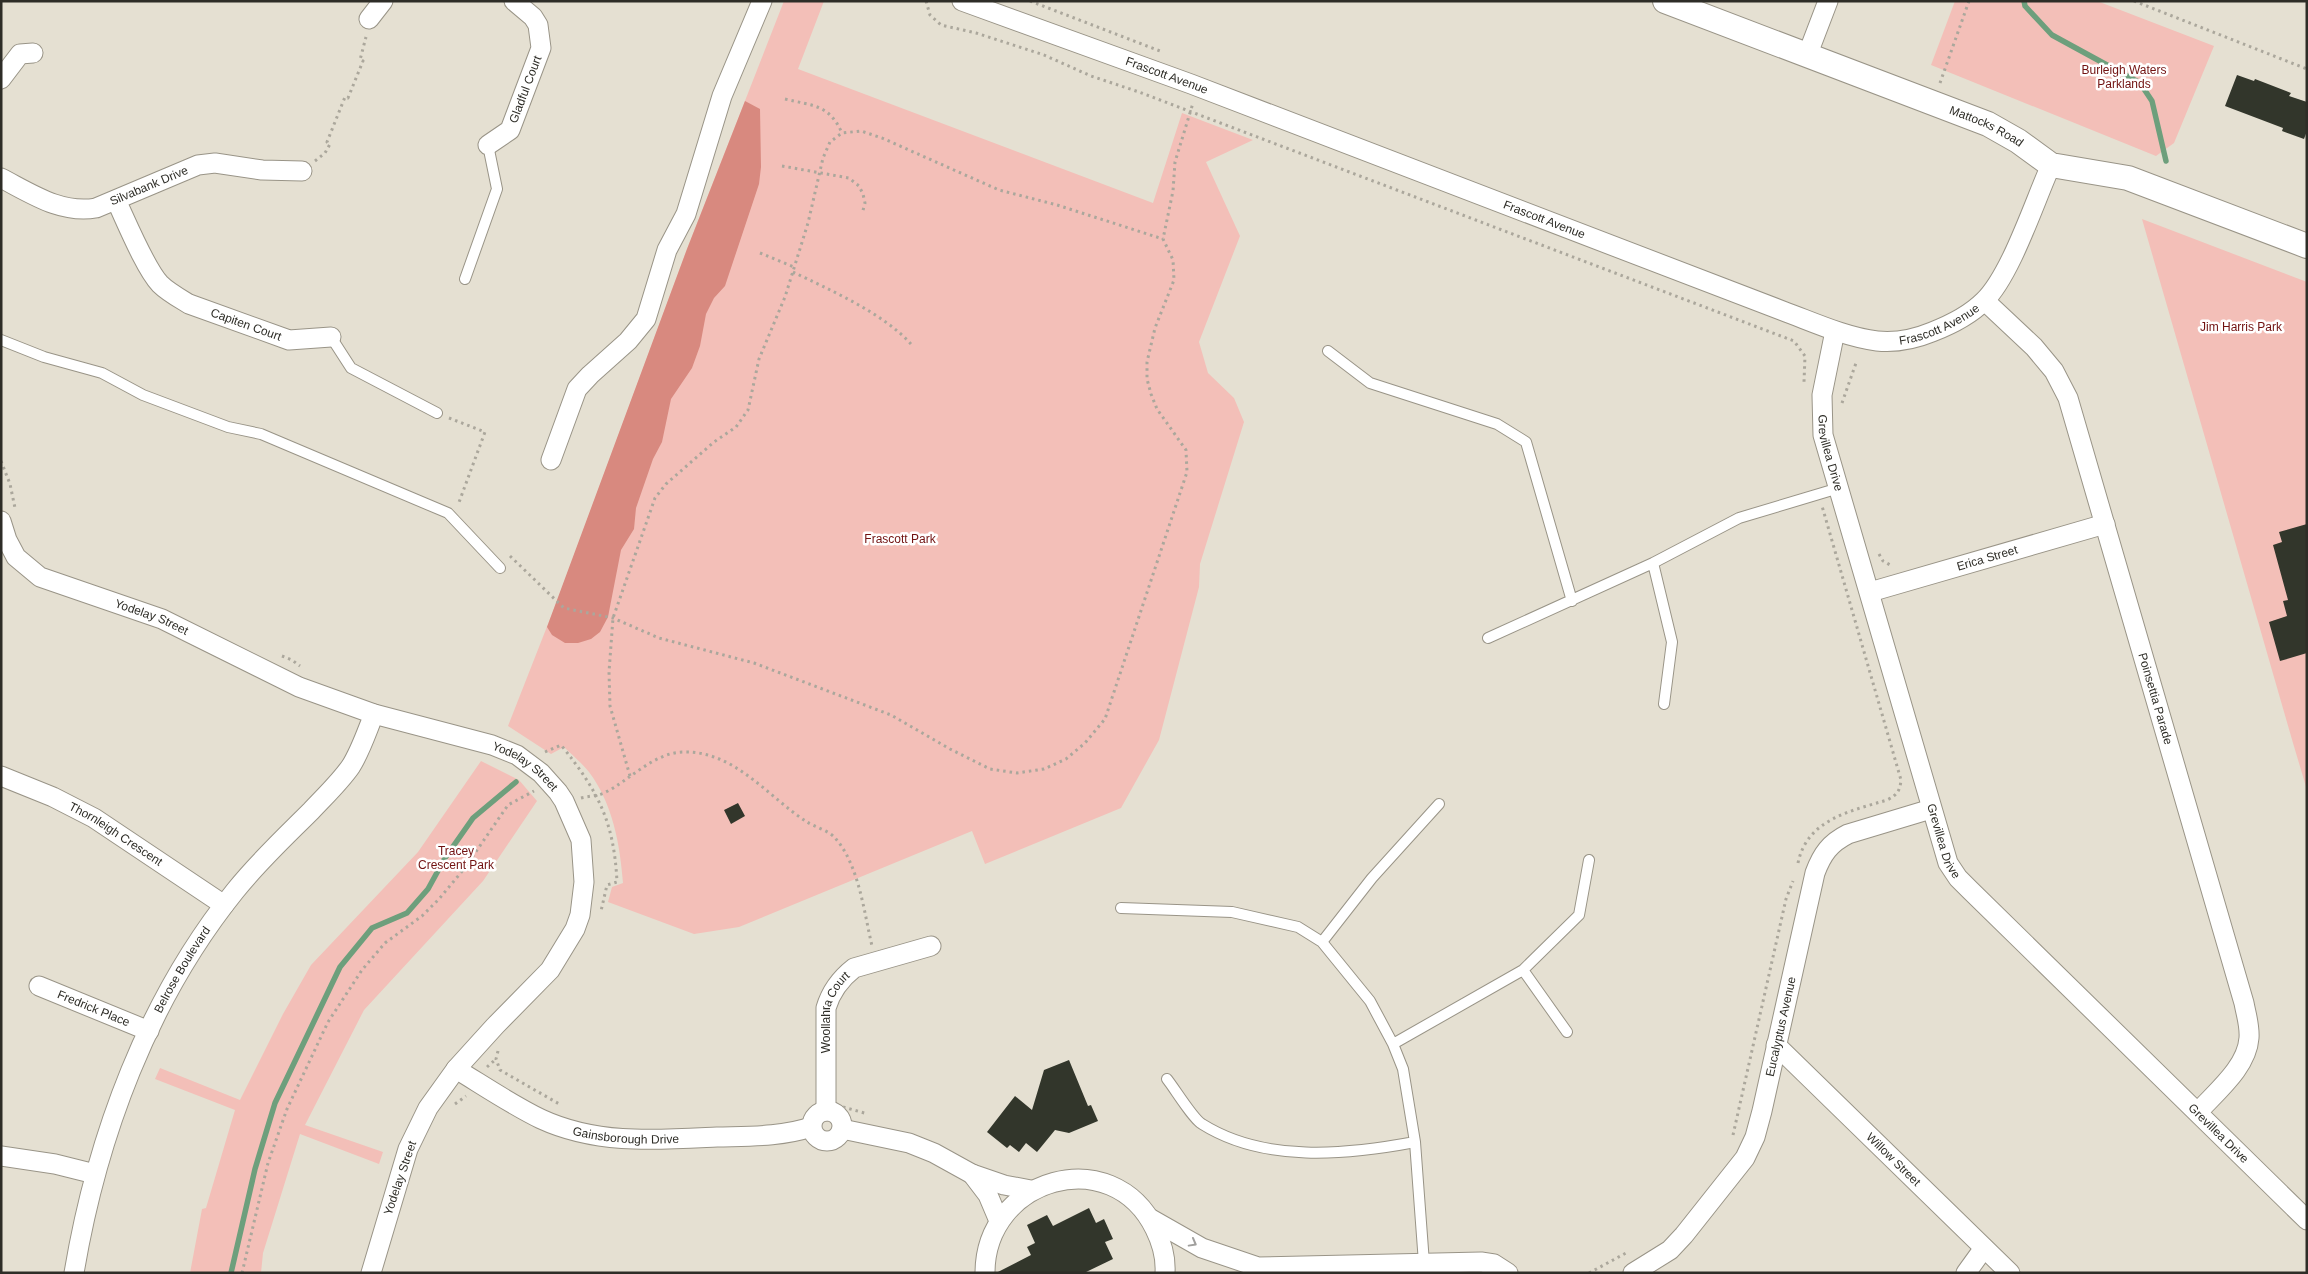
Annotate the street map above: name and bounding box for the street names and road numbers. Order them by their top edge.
street label: Gladful Court [506,53,545,125]
street label: Frascott Avenue [1124,54,1210,97]
street label: Mattocks Road [1947,103,2026,150]
street label: Silvabank Drive [108,163,190,208]
street label: Frascott Avenue [1501,197,1588,242]
street label: Frascott Avenue [1898,301,1982,348]
street label: Capiten Court [209,305,284,344]
street label: Grevillea Drive [1815,414,1846,493]
street label: Erica Street [1955,542,2020,574]
street label: Yodelay Street [113,596,191,638]
street label: Poinsettia Parade [2135,651,2176,746]
street label: Yodelay Street [490,739,561,794]
street label: Thornleigh Crescent [67,799,166,869]
street label: Grevillea Drive [1924,802,1964,881]
street label: Belrose Boulevard [151,924,213,1015]
street label: Woollahra Court [819,968,853,1053]
street label: Eucalyptus Avenue [1763,975,1799,1078]
street label: Fredrick Place [55,987,132,1029]
street label: Grevillea Drive [2185,1101,2252,1166]
street label: Gainsborough Drive [571,1124,680,1146]
street label: Willow Street [1863,1130,1924,1189]
street label: Yodelay Street [381,1138,419,1217]

